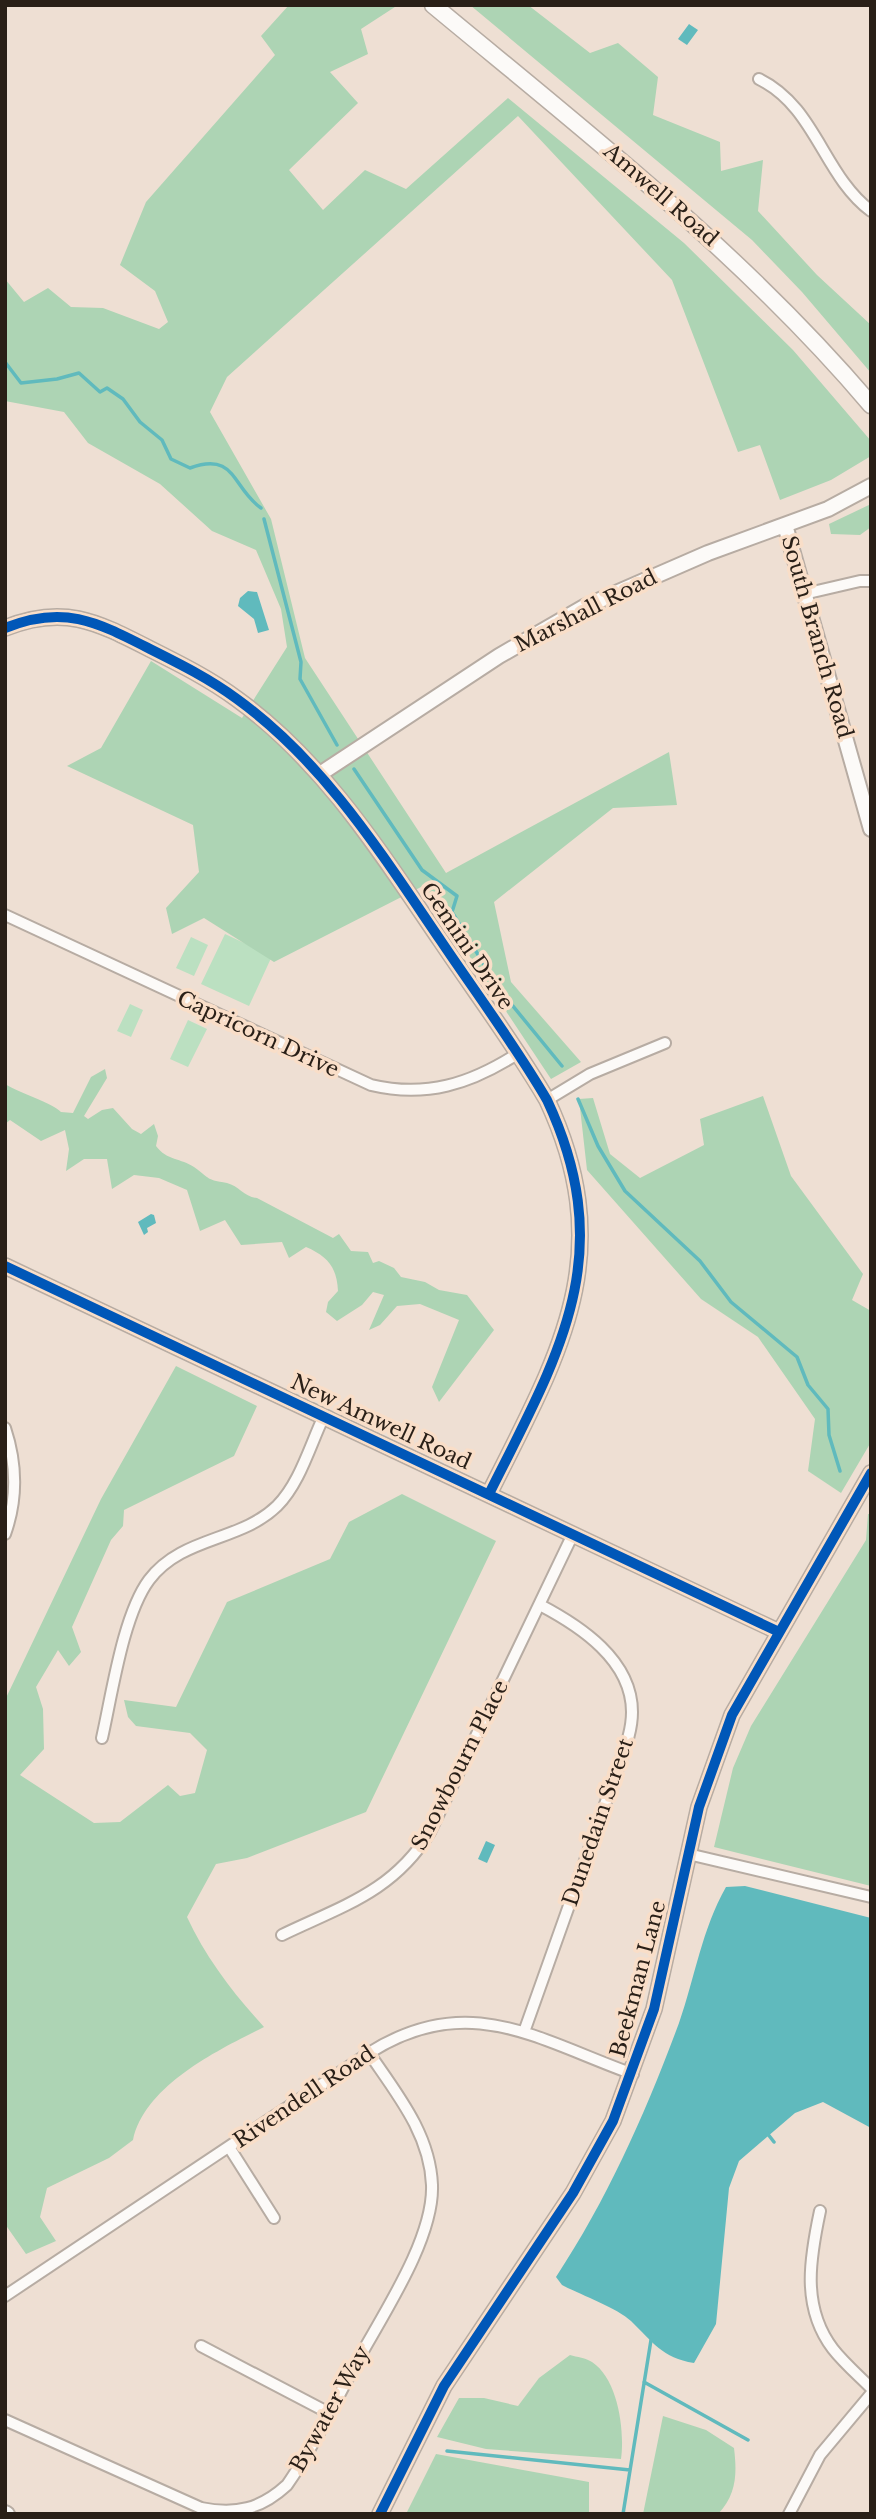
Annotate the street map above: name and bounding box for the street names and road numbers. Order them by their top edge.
street label: Amwell Road [598,137,724,252]
street label: South Branch Road [776,533,858,741]
street label: Marshall Road [511,564,661,658]
street label: Gemini Drive [415,878,519,1014]
street label: Capricorn Drive [173,985,343,1083]
street label: New Amwell Road [287,1369,475,1475]
street label: Snowbourn Place [406,1676,514,1854]
street label: Dunedain Street [557,1735,639,1909]
street label: Beekman Lane [605,1898,671,2060]
street label: Rivendell Road [229,2040,379,2154]
street label: Bywater Way [285,2341,376,2477]

